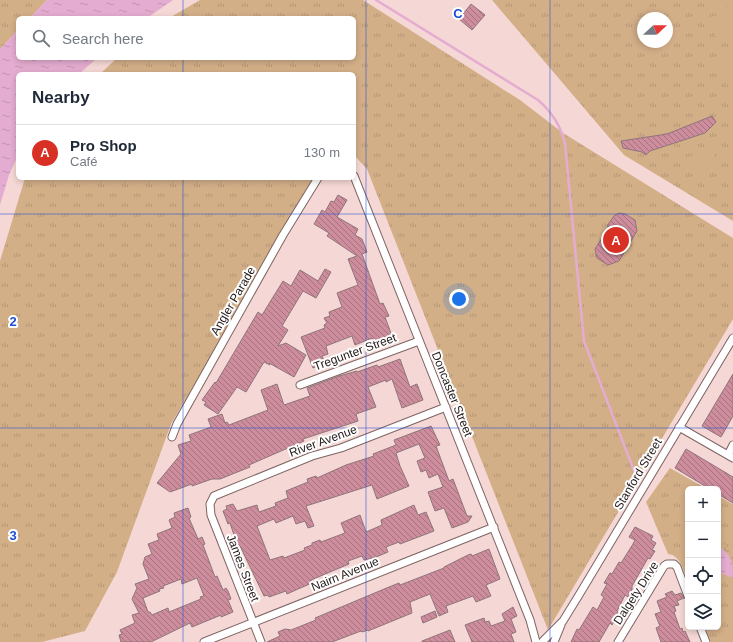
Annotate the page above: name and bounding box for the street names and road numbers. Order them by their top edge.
street label: Angler Parade [208,264,258,338]
street label: Tregunter Street [312,330,399,373]
street label: Doncaster Street [429,350,476,439]
street label: River Avenue [287,422,359,460]
street label: Stanford Street [611,435,665,512]
street label: James Street [224,532,262,604]
street label: Nairn Avenue [309,554,381,594]
street label: Dalgety Drive [611,559,662,627]

